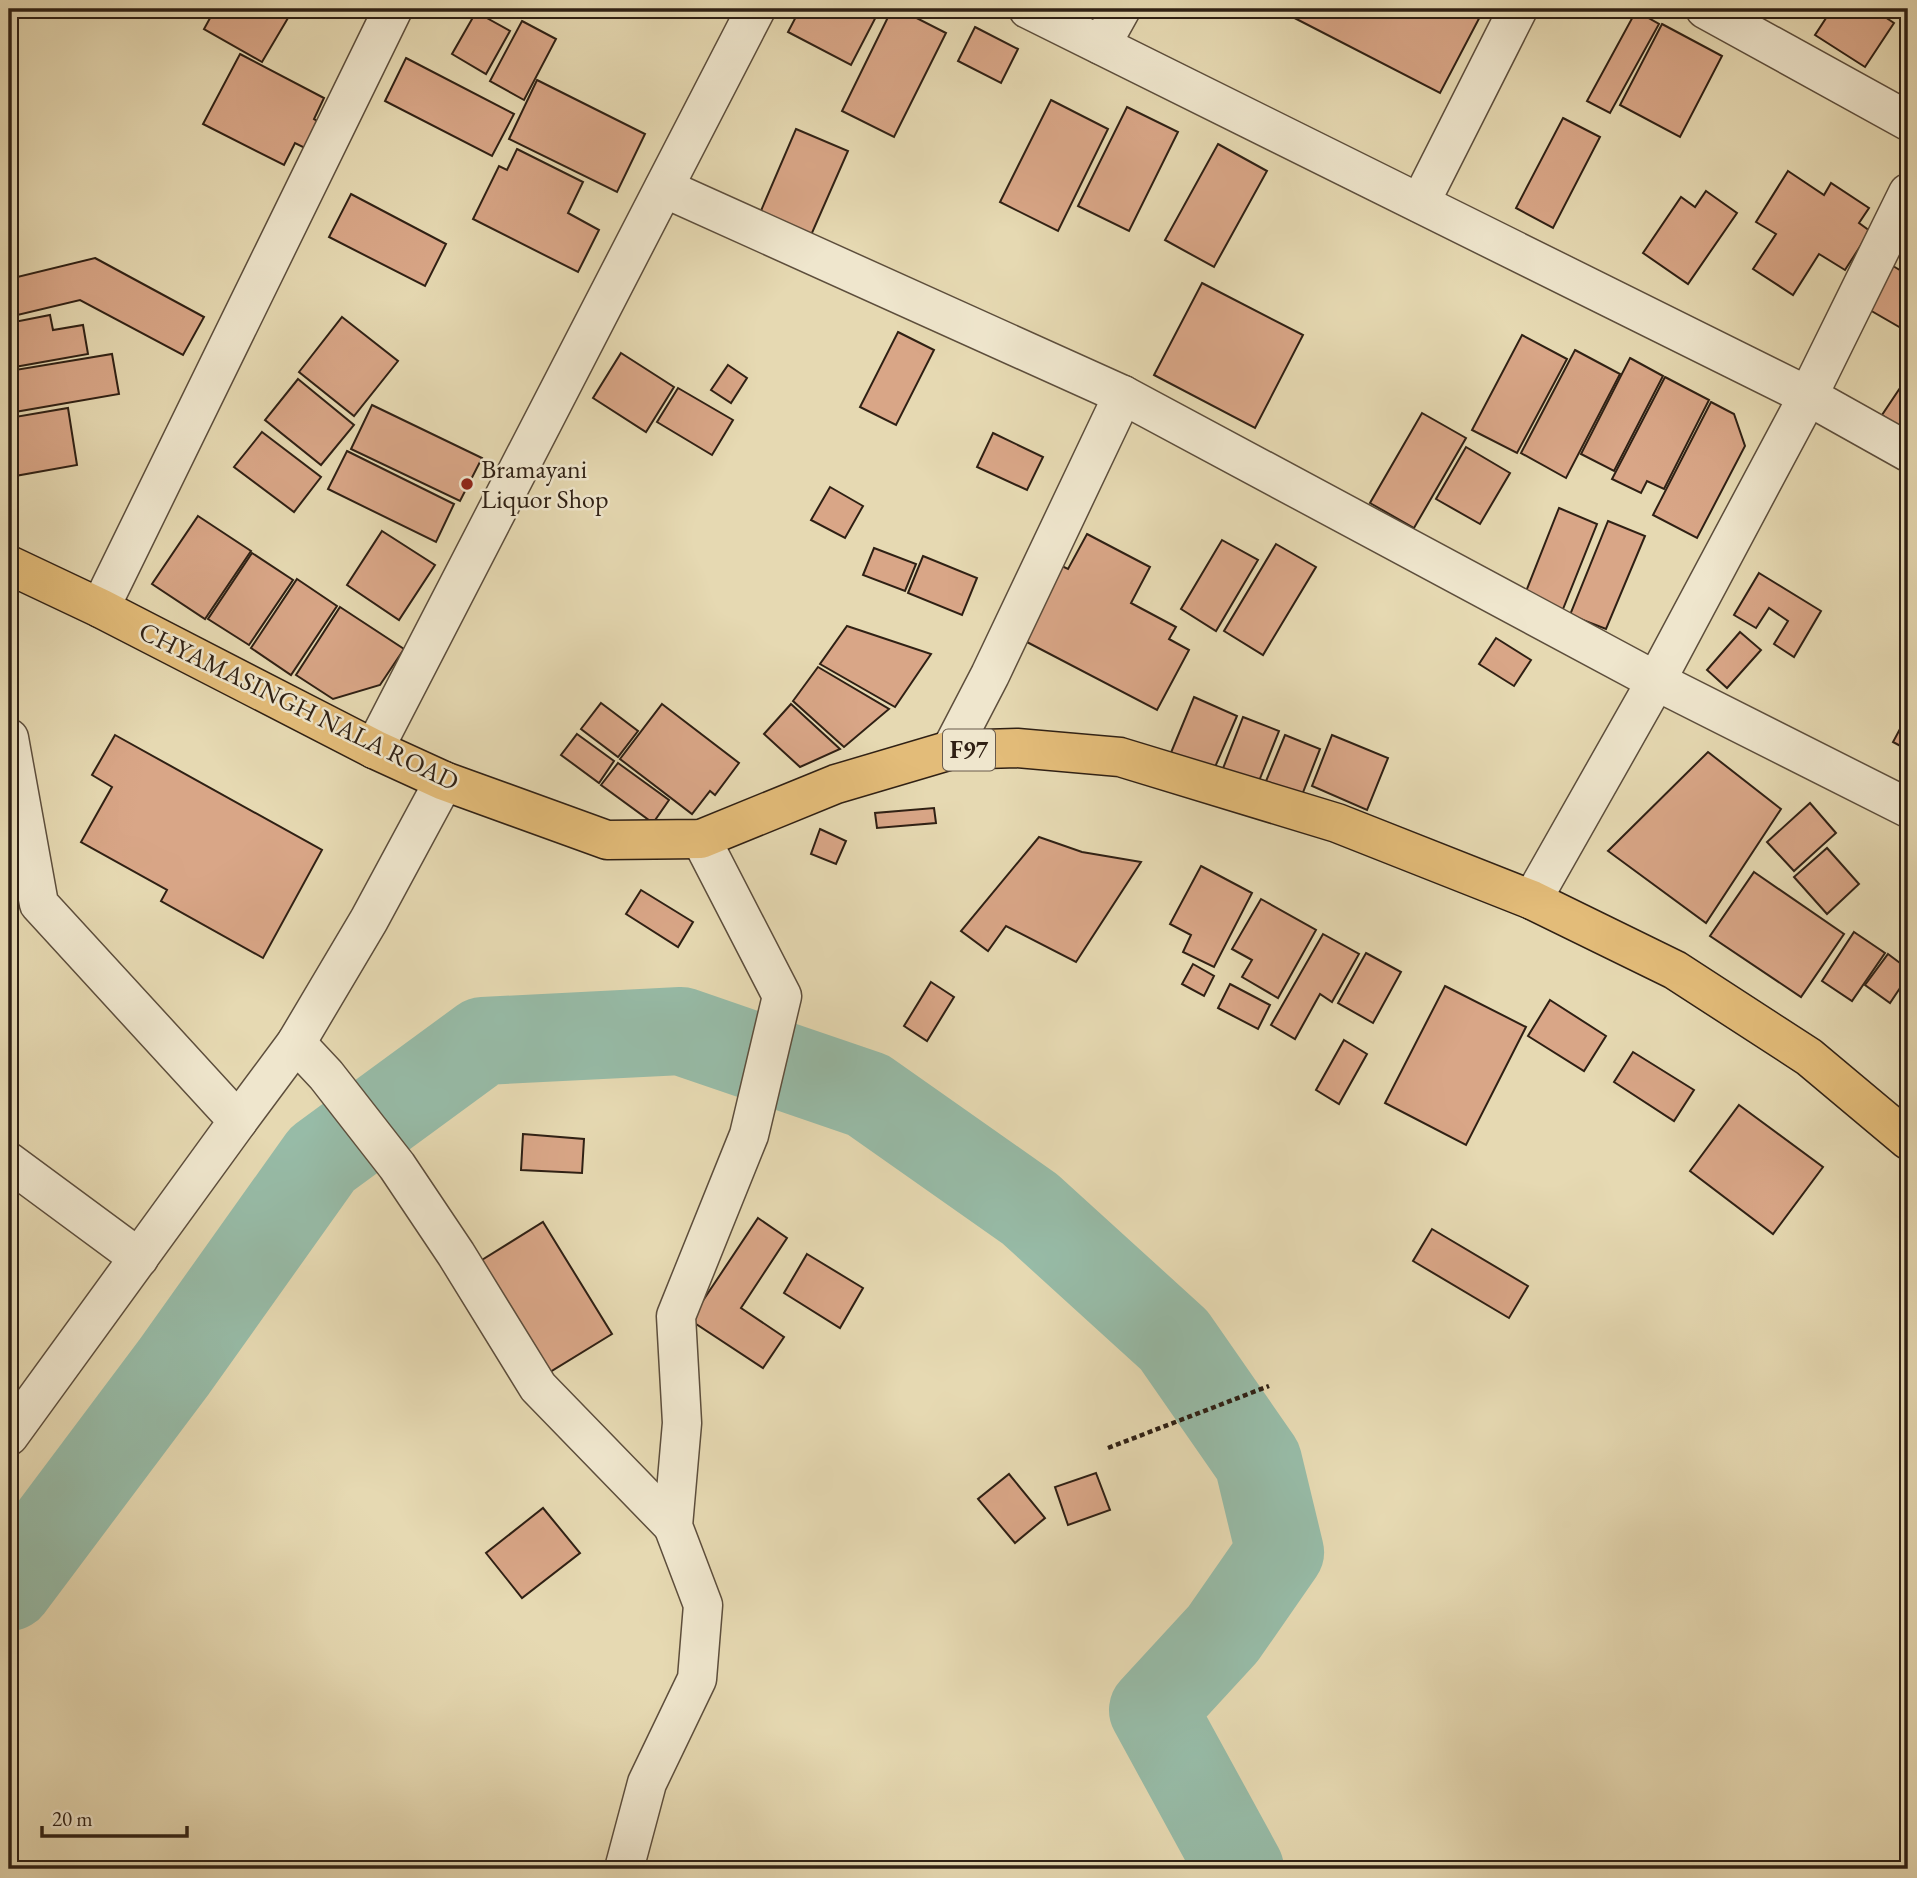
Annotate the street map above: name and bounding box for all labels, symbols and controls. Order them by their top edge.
place label: Bramayani Liquor Shop [481,452,608,516]
marker: Bramayani Liquor Shop [459,476,475,492]
street label: CHYAMASINGH NALA ROAD [134,614,464,798]
road number: F97 [943,730,995,770]
scale bar [42,1794,187,1838]
text: 20 m [52,1805,93,1832]

